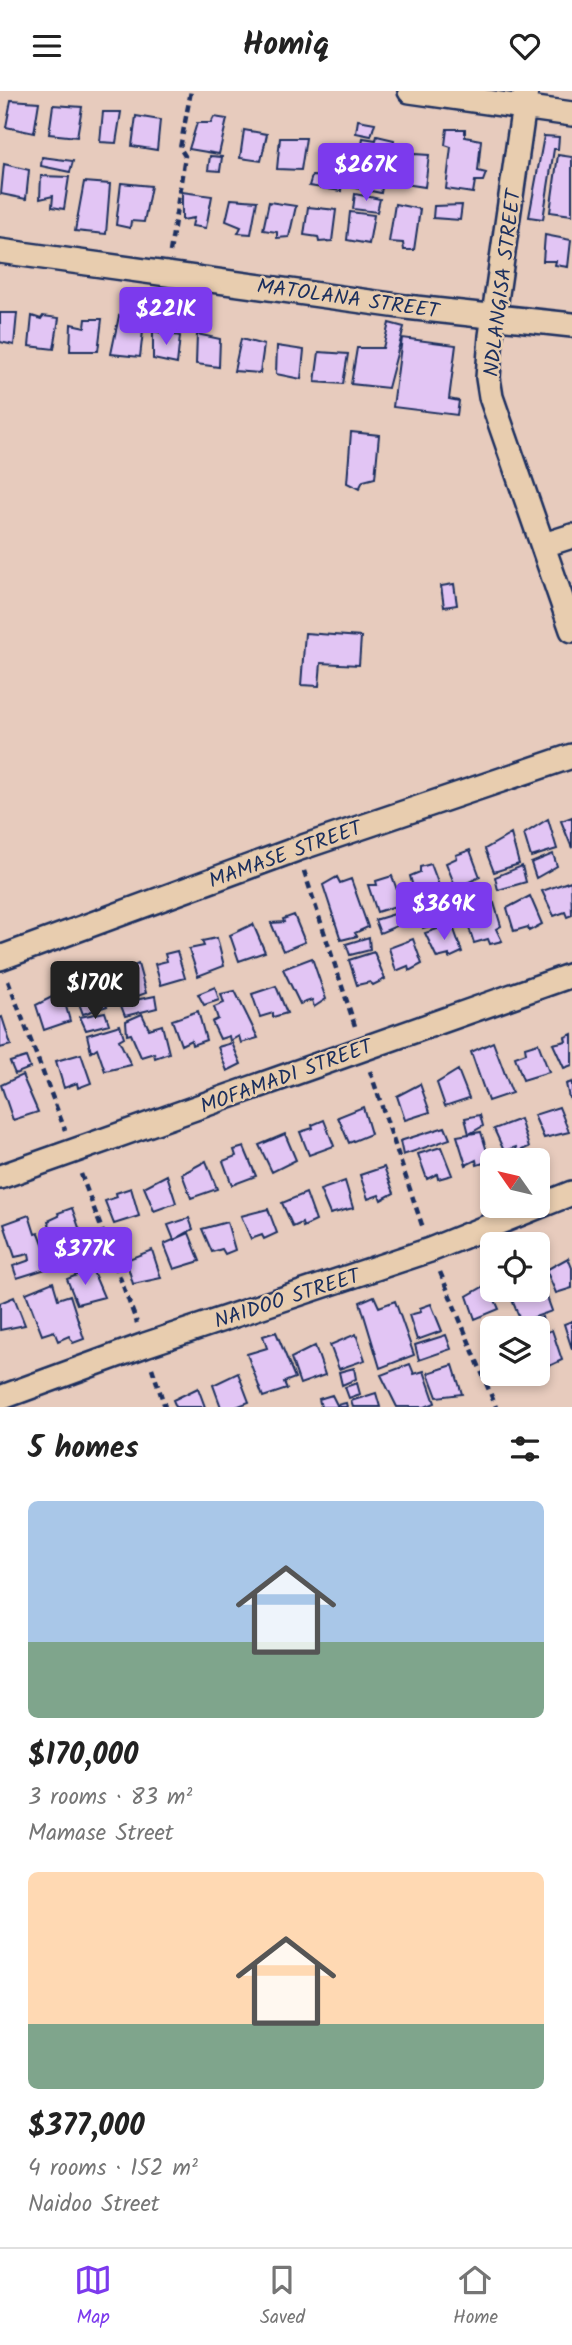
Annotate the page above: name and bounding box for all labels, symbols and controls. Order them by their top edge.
text: Homiq [243,20,329,71]
icon: menu [28,27,66,65]
icon: heart [506,27,544,65]
pin: $267K [317,143,415,203]
text: $267K [334,148,398,184]
street label: NDLANGISA STREET [476,186,532,379]
street label: MATOLANA STREET [255,270,443,329]
pin: $221K [117,287,215,347]
text: $221K [135,292,197,328]
street label: MAMASE STREET [204,812,368,898]
pin: $369K [395,883,493,942]
text: $369K [412,887,476,923]
pin: $170K [46,961,144,1021]
text: $170K [66,966,124,1002]
street label: MOFAMADI STREET [196,1030,379,1124]
north arrow [480,1148,550,1218]
map controls [480,1148,550,1386]
pin: $377K [36,1227,134,1287]
text: $377K [54,1232,116,1268]
button: locate [480,1232,550,1302]
street label: NAIDOO STREET [210,1260,366,1339]
button: layers [480,1316,550,1386]
text: 5 homes [28,1425,139,1473]
icon: filters [506,1430,544,1468]
icon: home [223,1547,349,1673]
text: $170,000 [28,1732,138,1780]
text: 3 rooms · 83 m² [28,1780,192,1816]
text: Mamase Street [28,1816,174,1852]
icon: home [223,1918,349,2044]
text: $377,000 [28,2103,145,2151]
text: 4 rooms · 152 m² [28,2151,198,2187]
text: Naidoo Street [28,2187,160,2223]
tab: Map [74,2261,112,2333]
tab: Saved [260,2261,305,2333]
tab: Home [453,2261,498,2333]

